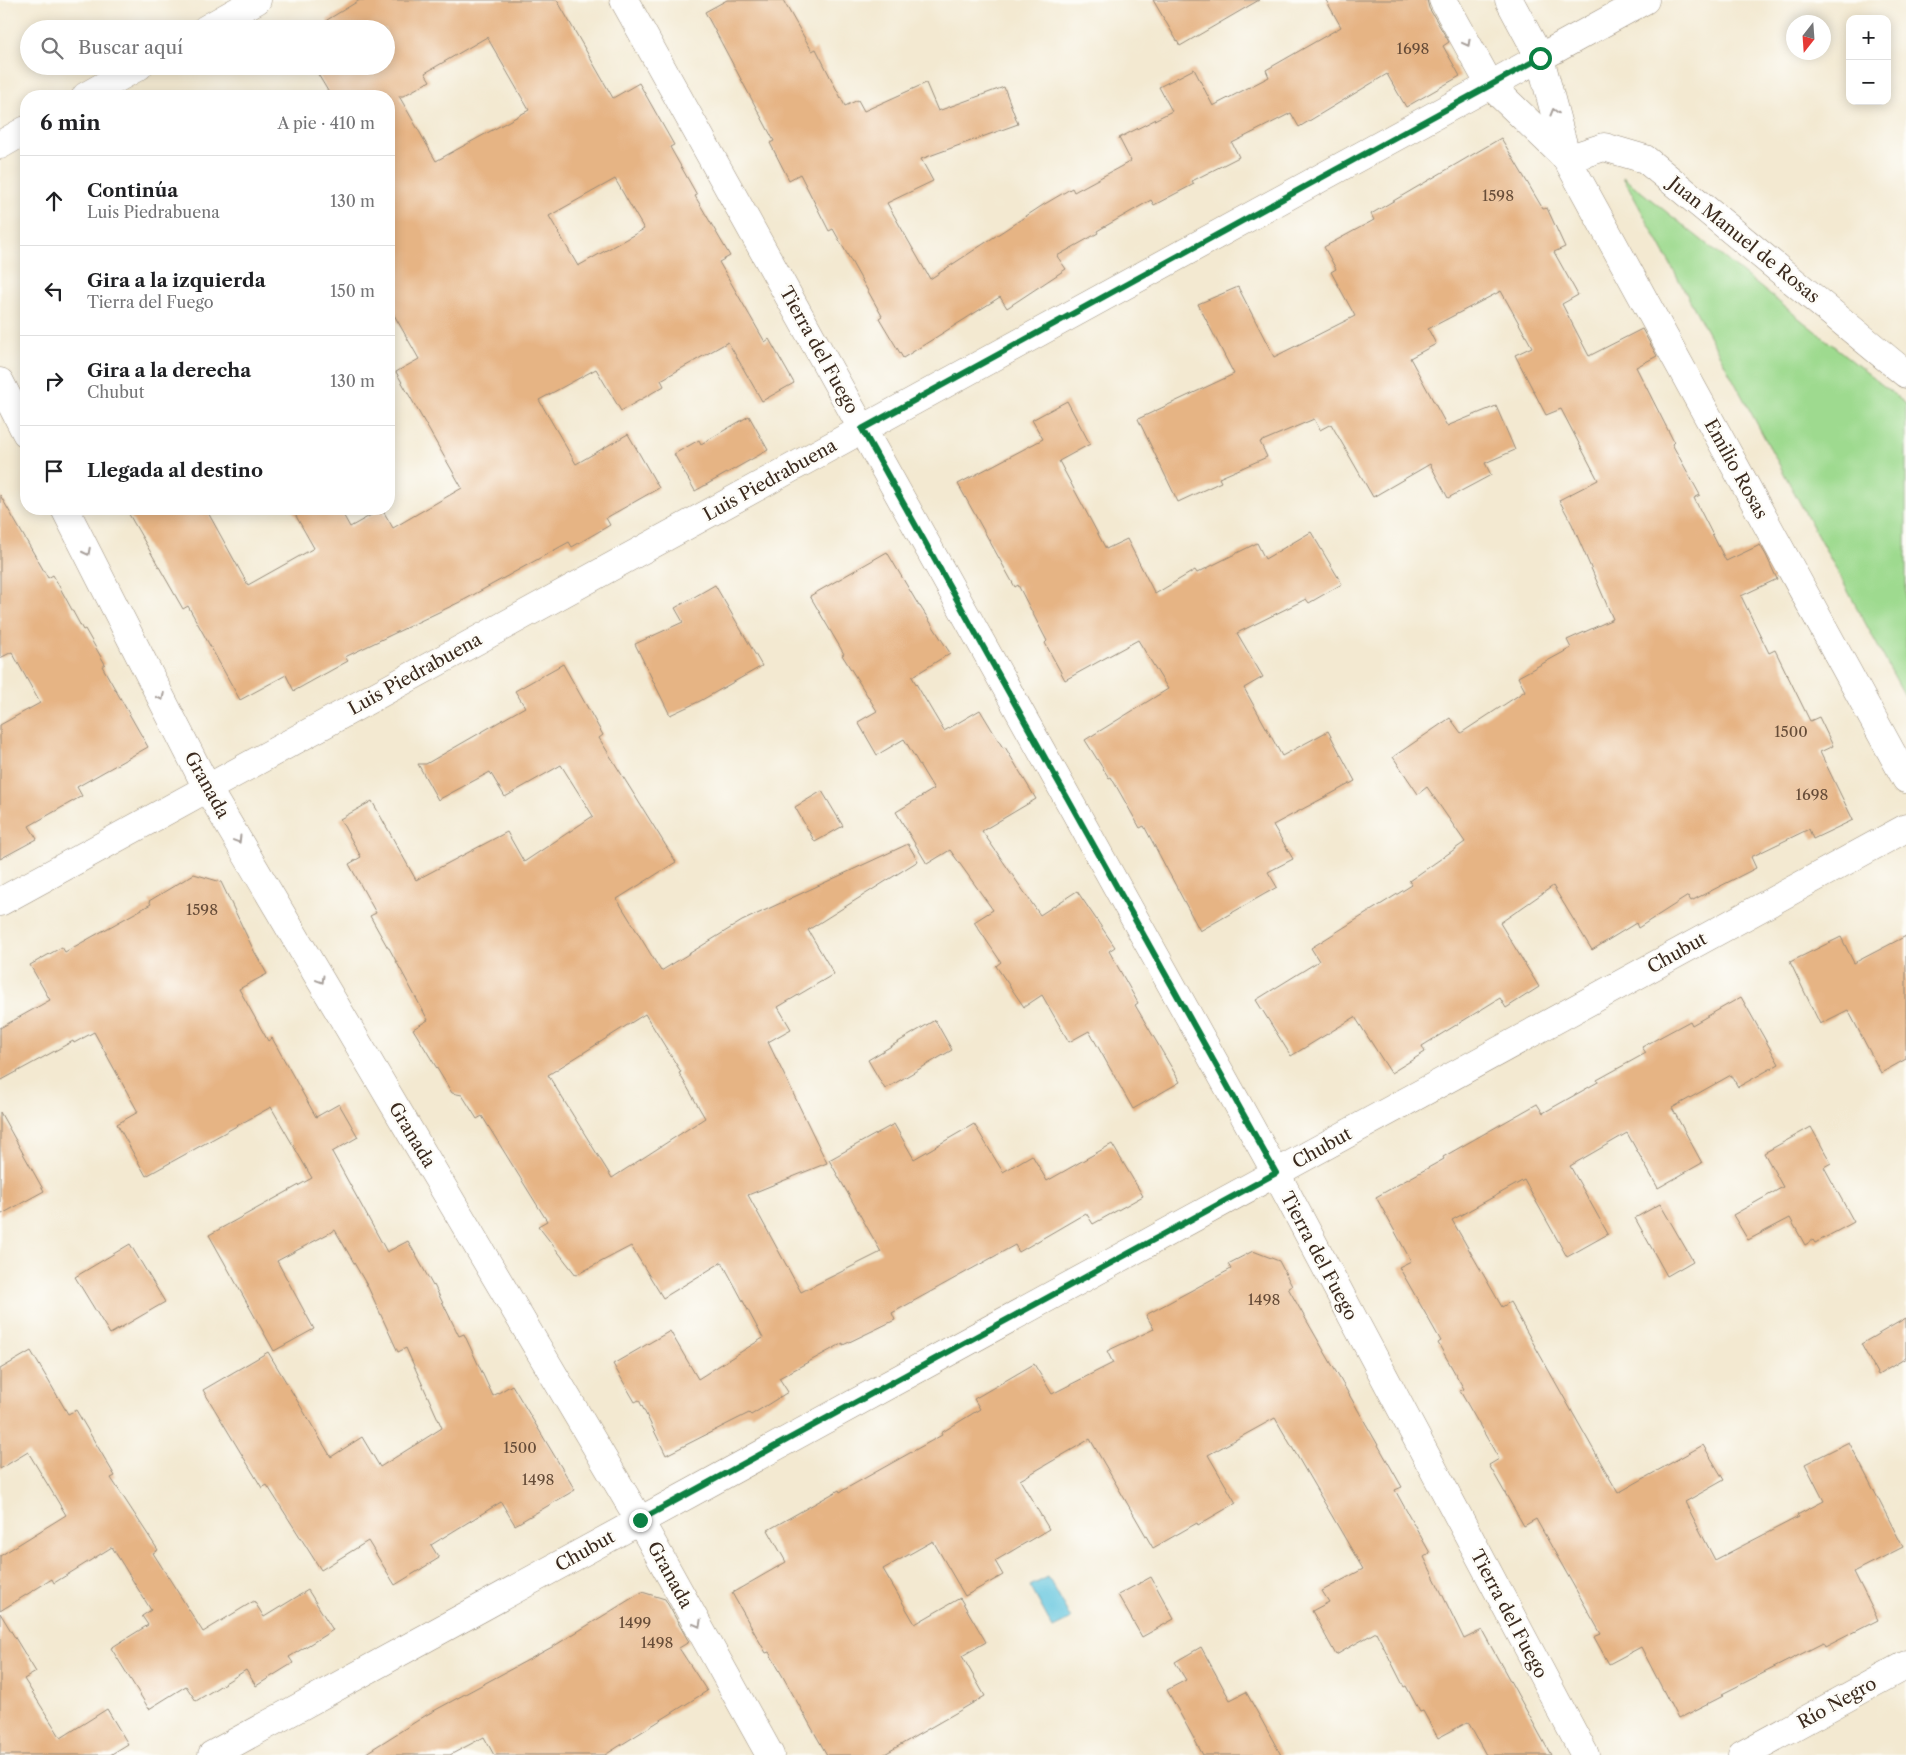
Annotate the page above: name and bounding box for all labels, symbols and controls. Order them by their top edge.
north arrow [1786,15,1831,60]
map controls [1846,15,1891,105]
button: + [1846,15,1891,60]
search box [20,20,395,75]
icon: search [38,34,66,62]
text: Buscar aquí [78,36,183,59]
one-way arrow [1460,38,1470,47]
house number: 1698 [1397,39,1429,58]
route start [1529,47,1552,70]
button: − [1846,60,1891,105]
one-way arrow [1550,109,1560,117]
text: 6 min [40,110,101,135]
text: A pie · 410 m [277,113,375,133]
street label: Juan Manuel de Rosas [1662,170,1824,308]
text: Continúa [87,179,178,202]
house number: 1598 [1482,186,1514,205]
icon: ahead [40,187,68,215]
text: 130 m [330,191,375,211]
text: Luis Piedrabuena [87,202,220,222]
text: Gira a la izquierda [87,269,266,292]
icon: left [40,277,68,305]
text: 150 m [330,281,375,301]
street label: Tierra del Fuego [775,282,863,418]
text: Tierra del Fuego [87,292,214,312]
text: Gira a la derecha [87,359,251,382]
icon: right [40,367,68,395]
text: 130 m [330,371,375,391]
text: Chubut [87,382,144,402]
street label: Emilio Rosas [1700,415,1772,523]
street label: Luis Piedrabuena [699,434,841,526]
icon: arrive [40,457,68,485]
text: Llegada al destino [87,459,263,482]
one-way arrow [81,547,91,556]
street label: Luis Piedrabuena [344,628,486,720]
one-way arrow [155,692,165,701]
house number: 1500 [1774,722,1808,741]
street label: Granada [180,748,234,823]
house number: 1698 [1796,785,1828,804]
one-way arrow [231,834,241,843]
house number: 1598 [186,900,218,919]
street label: Chubut [1643,927,1711,978]
one-way arrow [314,974,324,983]
street label: Granada [384,1098,440,1172]
street label: Chubut [1288,1122,1356,1173]
street label: Tierra del Fuego [1276,1188,1362,1324]
house number: 1498 [1248,1290,1280,1309]
house number: 1500 [503,1438,537,1457]
house number: 1498 [522,1470,554,1489]
route end [629,1509,652,1532]
street label: Chubut [551,1525,619,1576]
street label: Granada [643,1538,697,1613]
street label: Tierra del Fuego [1466,1546,1552,1682]
house number: 1499 [619,1613,651,1632]
one-way arrow [692,1619,702,1628]
house number: 1498 [641,1633,673,1652]
street label: Río Negro [1794,1672,1880,1734]

